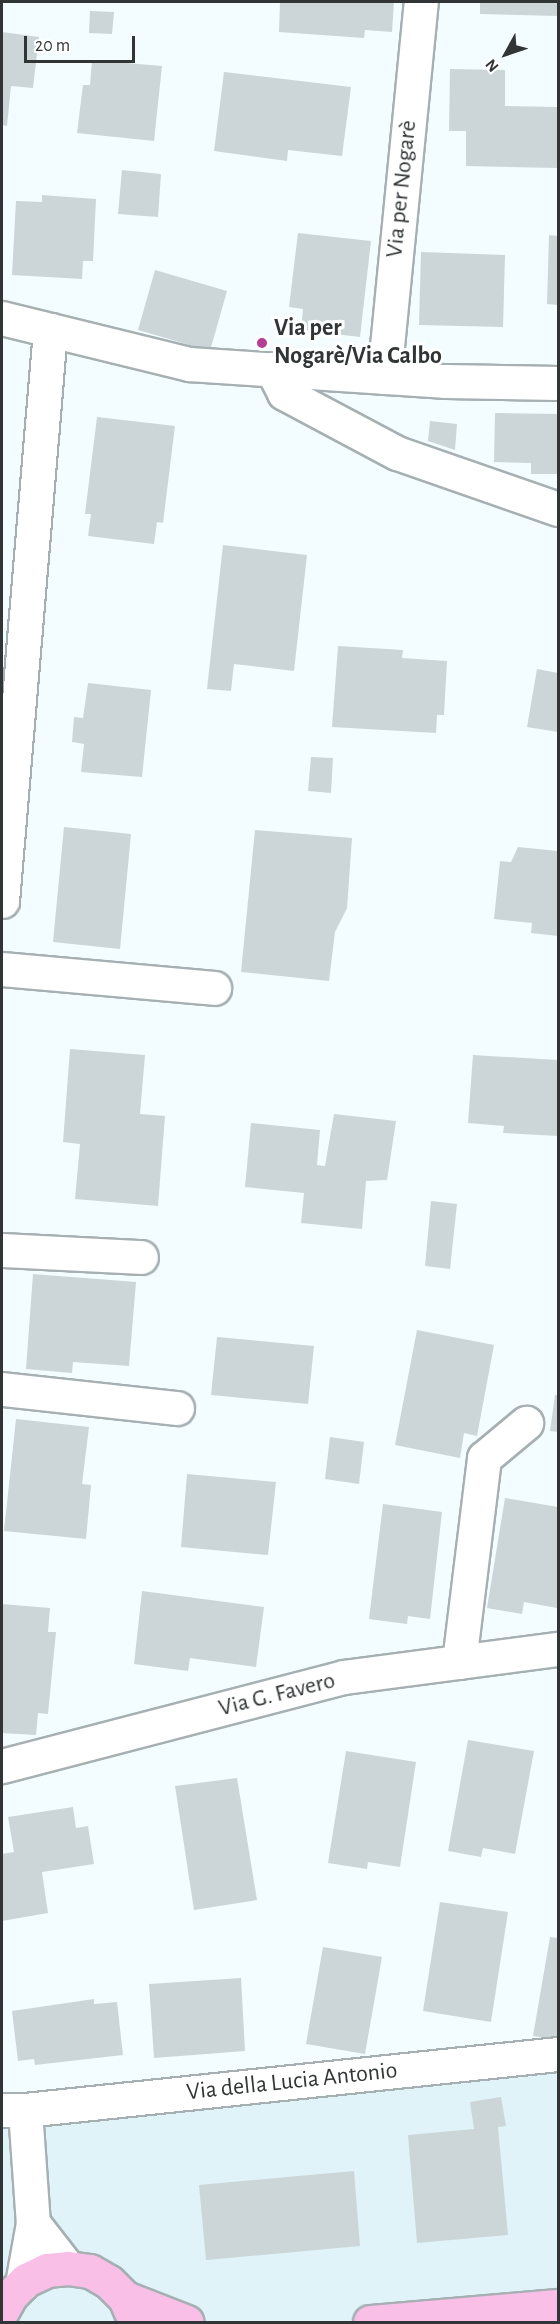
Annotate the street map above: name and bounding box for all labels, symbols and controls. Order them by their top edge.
scale bar [27,24,138,62]
north arrow [476,24,536,84]
text: 20 m [35,37,70,55]
text: N [483,56,502,75]
street label: Via per Nogarè [380,119,424,259]
place label: Via per Nogarè/Via Calbo [274,315,442,371]
marker: Via per Nogarè/Via Calbo [255,336,269,350]
street label: Via G. Favero [216,1667,338,1723]
street label: Via della Lucia Antonio [185,2057,399,2107]

